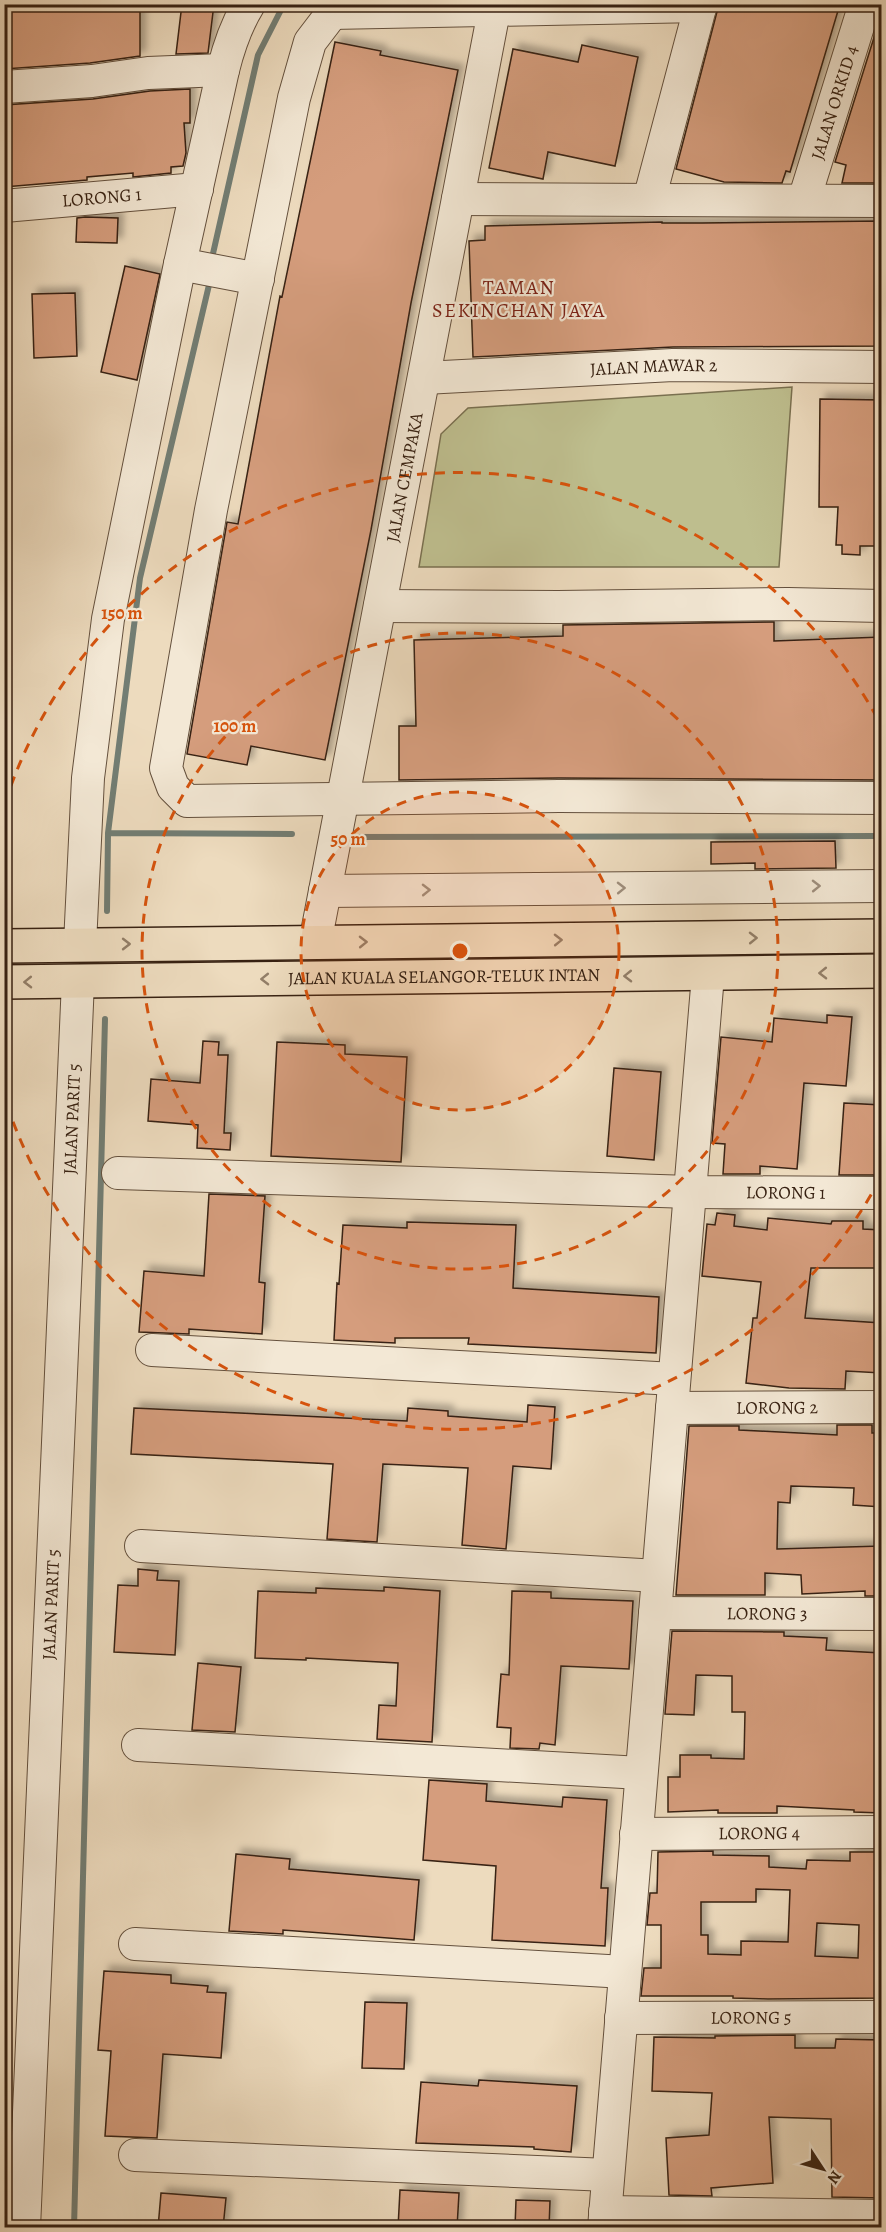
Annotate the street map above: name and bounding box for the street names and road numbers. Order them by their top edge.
street label: JALAN ORKID 4 [805,42,863,163]
street label: LORONG 1 [61,182,142,213]
street label: JALAN MAWAR 2 [589,353,718,381]
street label: JALAN CEMPAKA [380,410,429,544]
street label: JALAN KUALA SELANGOR-TELUK INTAN [288,963,600,990]
street label: JALAN PARIT 5 [58,1063,86,1175]
street label: LORONG 1 [746,1180,826,1205]
street label: LORONG 2 [736,1395,819,1420]
street label: JALAN PARIT 5 [37,1549,65,1661]
street label: LORONG 3 [726,1601,808,1626]
street label: LORONG 4 [718,1821,800,1845]
street label: LORONG 5 [710,2005,792,2030]

